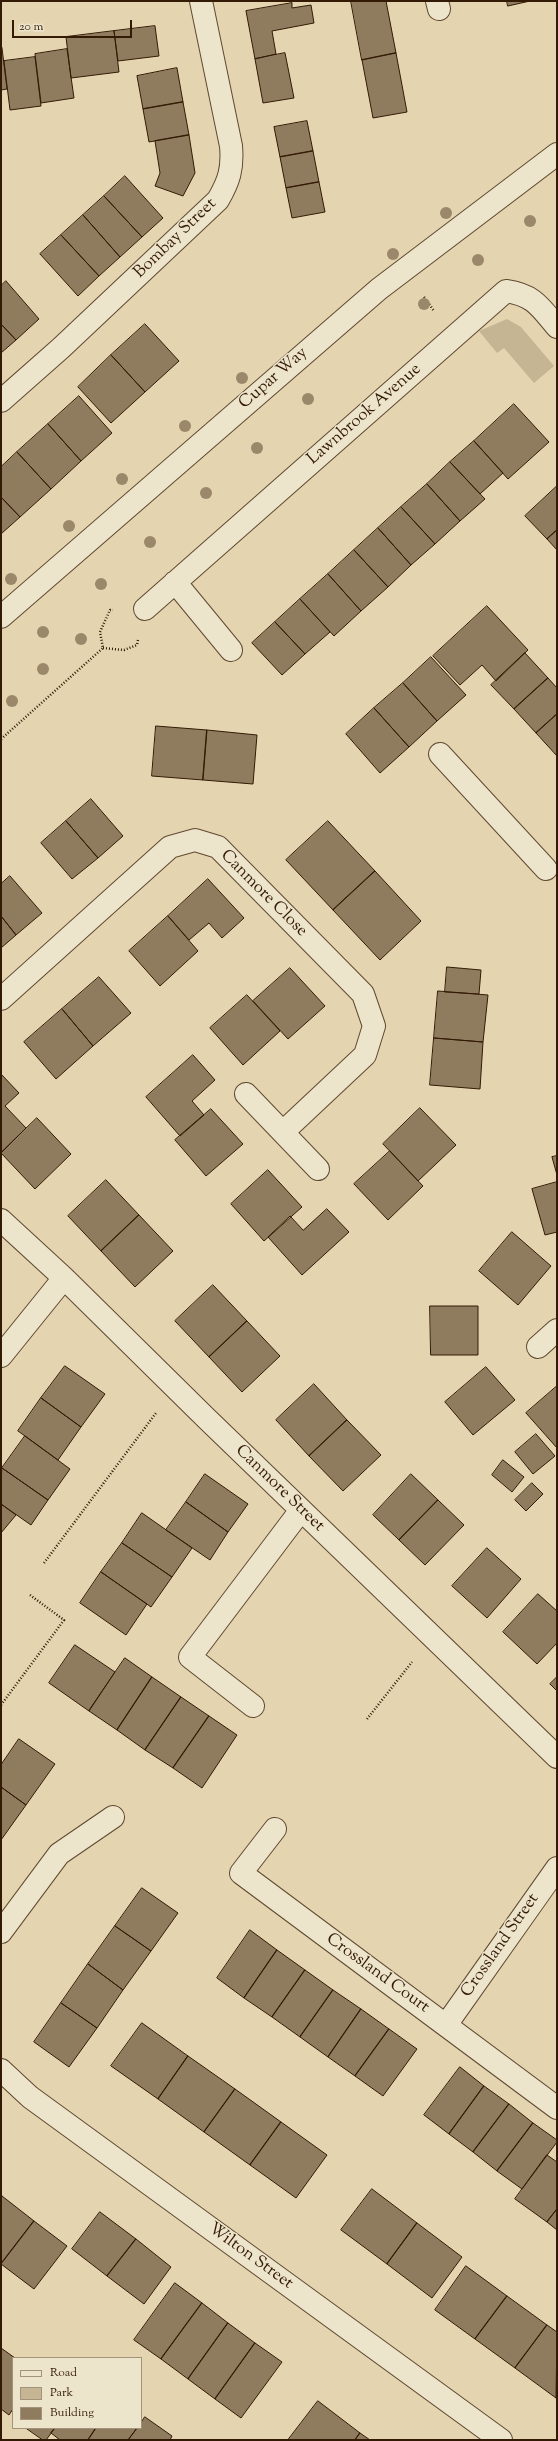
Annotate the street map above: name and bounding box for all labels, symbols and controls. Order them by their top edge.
scale bar [14,12,134,38]
text: 20 m [19,18,43,36]
street label: Bombay Street [131,195,221,283]
street label: Cupar Way [236,344,312,414]
street label: Lawnbrook Avenue [304,360,426,470]
street label: Canmore Close [215,846,311,942]
street label: Canmore Street [230,1441,328,1537]
street label: Crossland Street [458,1890,544,2002]
street label: Crossland Court [321,1930,433,2018]
street label: Wilton Street [204,2219,296,2295]
legend [12,2357,142,2429]
text: Road [50,2364,77,2382]
text: Park [50,2384,73,2402]
text: Building [50,2404,94,2422]

